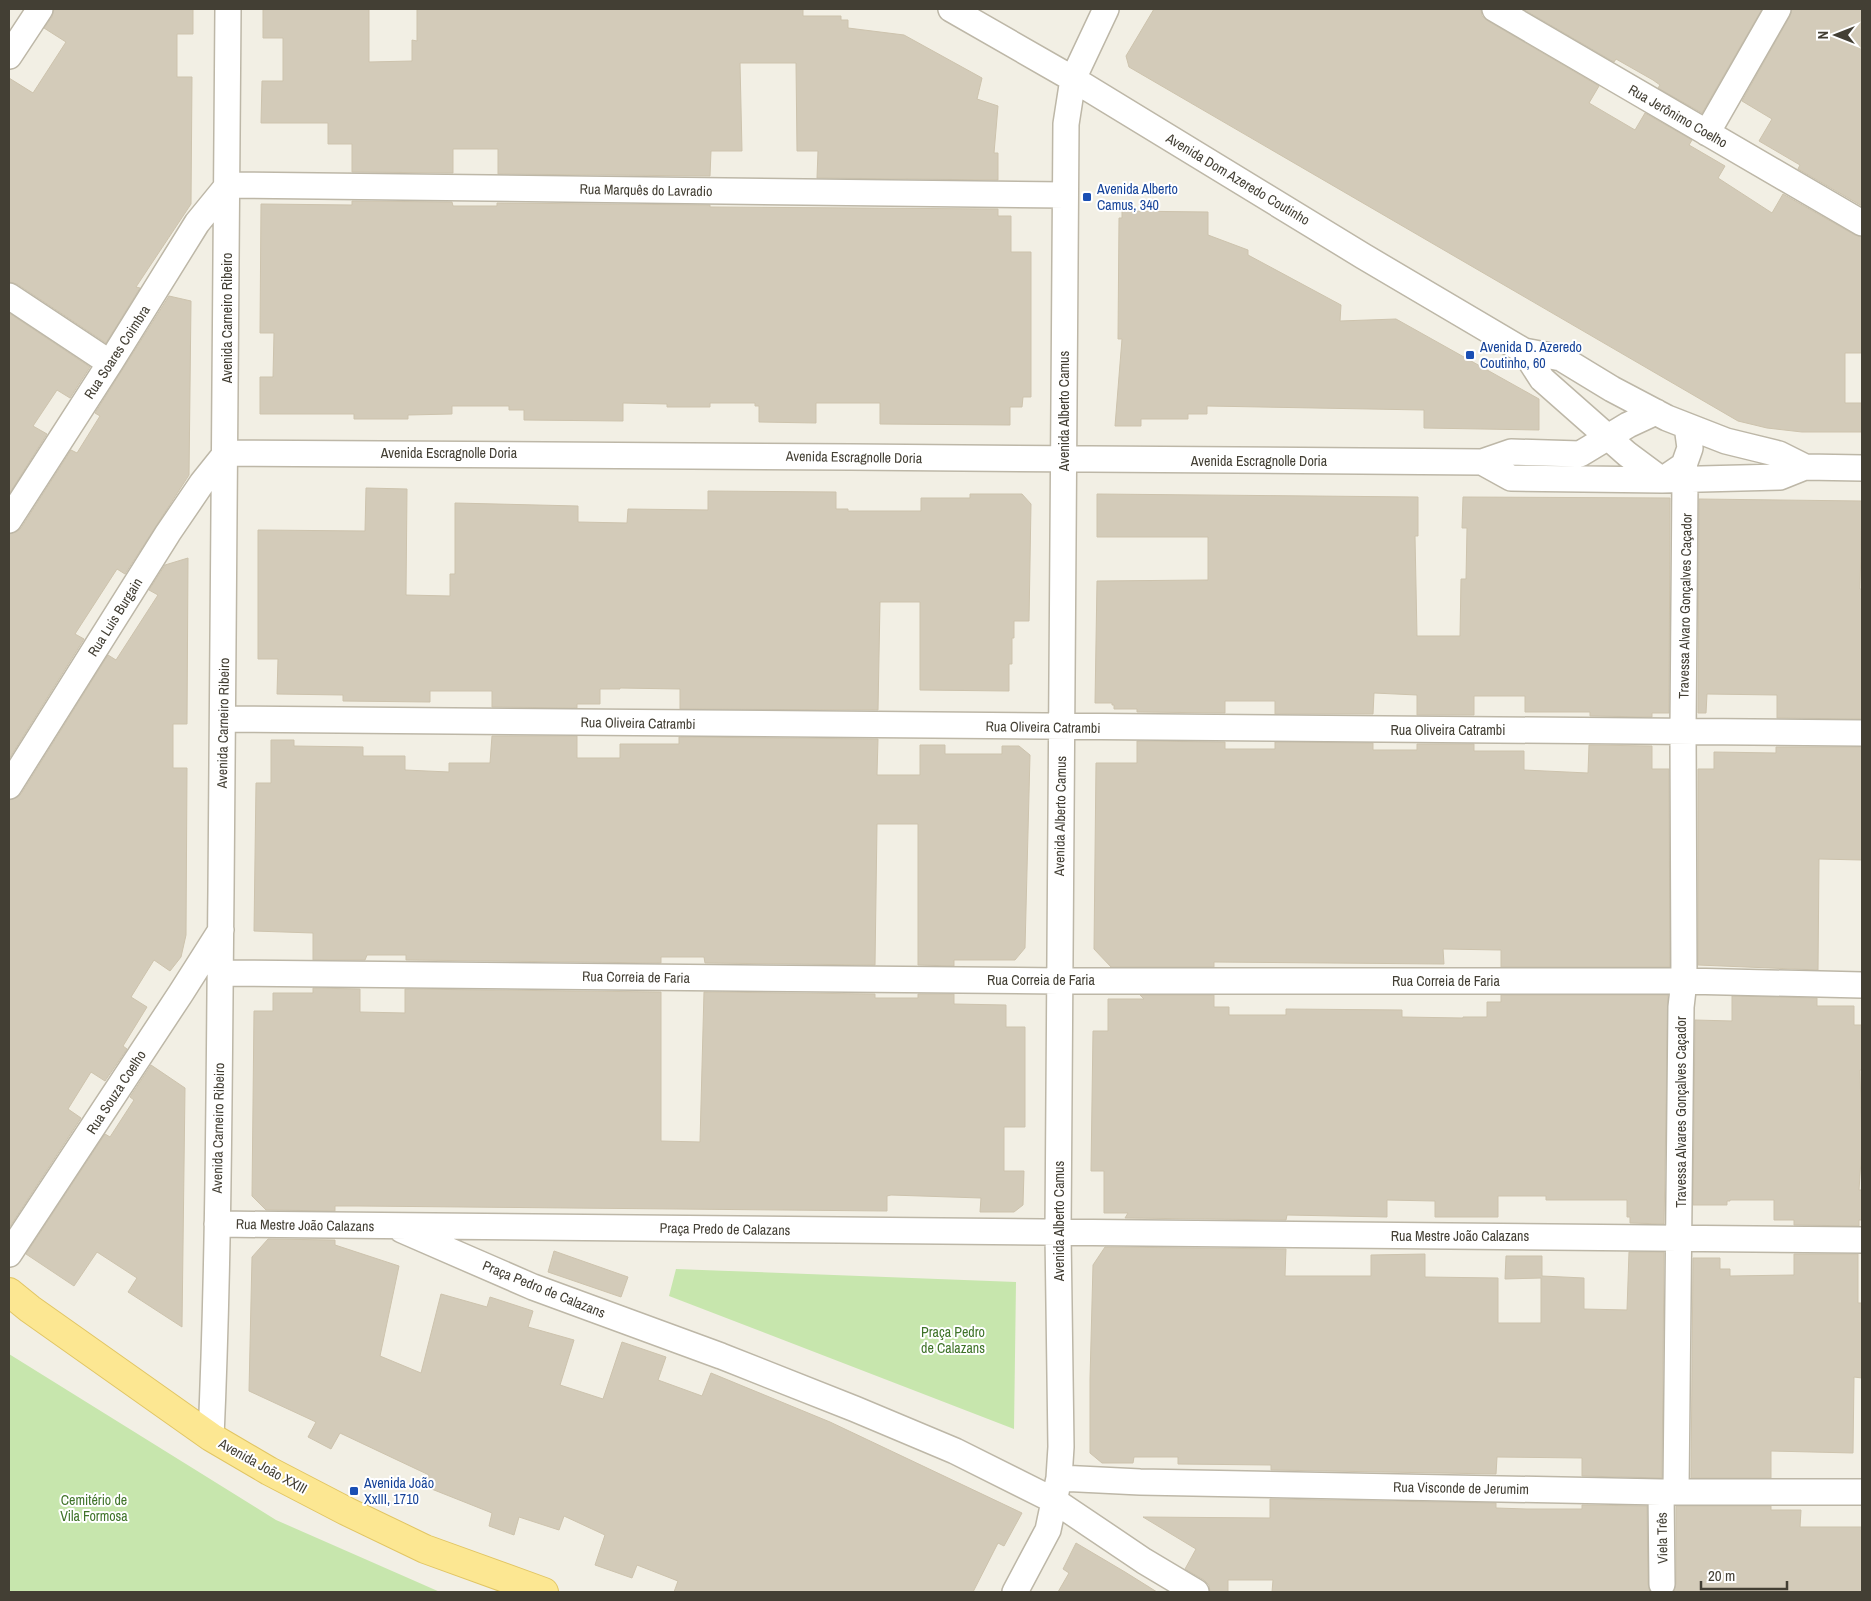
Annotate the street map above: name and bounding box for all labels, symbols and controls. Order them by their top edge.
north arrow [1811,10,1861,60]
text: N [1814,31,1832,39]
street label: Rua Jerônimo Coelho [1625,80,1731,152]
street label: Avenida Dom Azeredo Coutinho [1162,128,1313,229]
street label: Rua Marquês do Lavradio [579,180,713,200]
place label: Avenida Alberto Camus, 340 [1096,180,1178,214]
marker: Avenida Alberto Camus, 340 [1081,191,1093,203]
street label: Avenida Carneiro Ribeiro [218,253,236,384]
street label: Rua Soares Coimbra [80,301,154,402]
place label: Avenida D. Azeredo Coutinho, 60 [1479,338,1582,372]
marker: Avenida D. Azeredo Coutinho, 60 [1464,349,1476,361]
street label: Avenida Alberto Camus [1055,351,1073,472]
street label: Avenida Escragnolle Doria [380,444,518,462]
street label: Avenida Escragnolle Doria [785,447,923,467]
street label: Avenida Escragnolle Doria [1190,452,1328,470]
street label: Travessa Alvaro Gonçalves Caçador [1674,513,1696,699]
street label: Rua Luis Burgain [84,574,146,660]
street label: Avenida Carneiro Ribeiro [213,658,233,789]
street label: Rua Oliveira Catrambi [580,713,696,733]
street label: Rua Oliveira Catrambi [985,717,1101,737]
street label: Rua Oliveira Catrambi [1391,721,1505,739]
street label: Avenida Alberto Camus [1050,755,1070,877]
street label: Rua Correia de Faria [582,967,691,987]
street label: Rua Correia de Faria [987,971,1096,989]
street label: Rua Correia de Faria [1392,972,1501,990]
street label: Travessa Alvares Gonçalves Caçador [1672,1016,1690,1208]
street label: Rua Souza Coelho [82,1047,150,1137]
street label: Avenida Carneiro Ribeiro [208,1063,228,1194]
street label: Avenida Alberto Camus [1050,1161,1068,1282]
street label: Rua Mestre João Calazans [236,1215,375,1235]
street label: Praça Predo de Calazans [659,1219,791,1239]
street label: Rua Mestre João Calazans [1391,1227,1529,1245]
street label: Praça Pedro de Calazans [480,1256,608,1322]
park label: Praça Pedro de Calazans [921,1323,985,1357]
street label: Avenida João XXIII [215,1434,310,1498]
place label: Avenida João XxIII, 1710 [363,1474,434,1508]
street label: Rua Visconde de Jerumim [1393,1478,1529,1498]
marker: Avenida João XxIII, 1710 [348,1485,360,1497]
park label: Cemitério de Vila Formosa [60,1491,128,1525]
street label: Viela Três [1653,1512,1671,1564]
scale bar [1701,1558,1787,1590]
text: 20 m [1708,1565,1735,1586]

